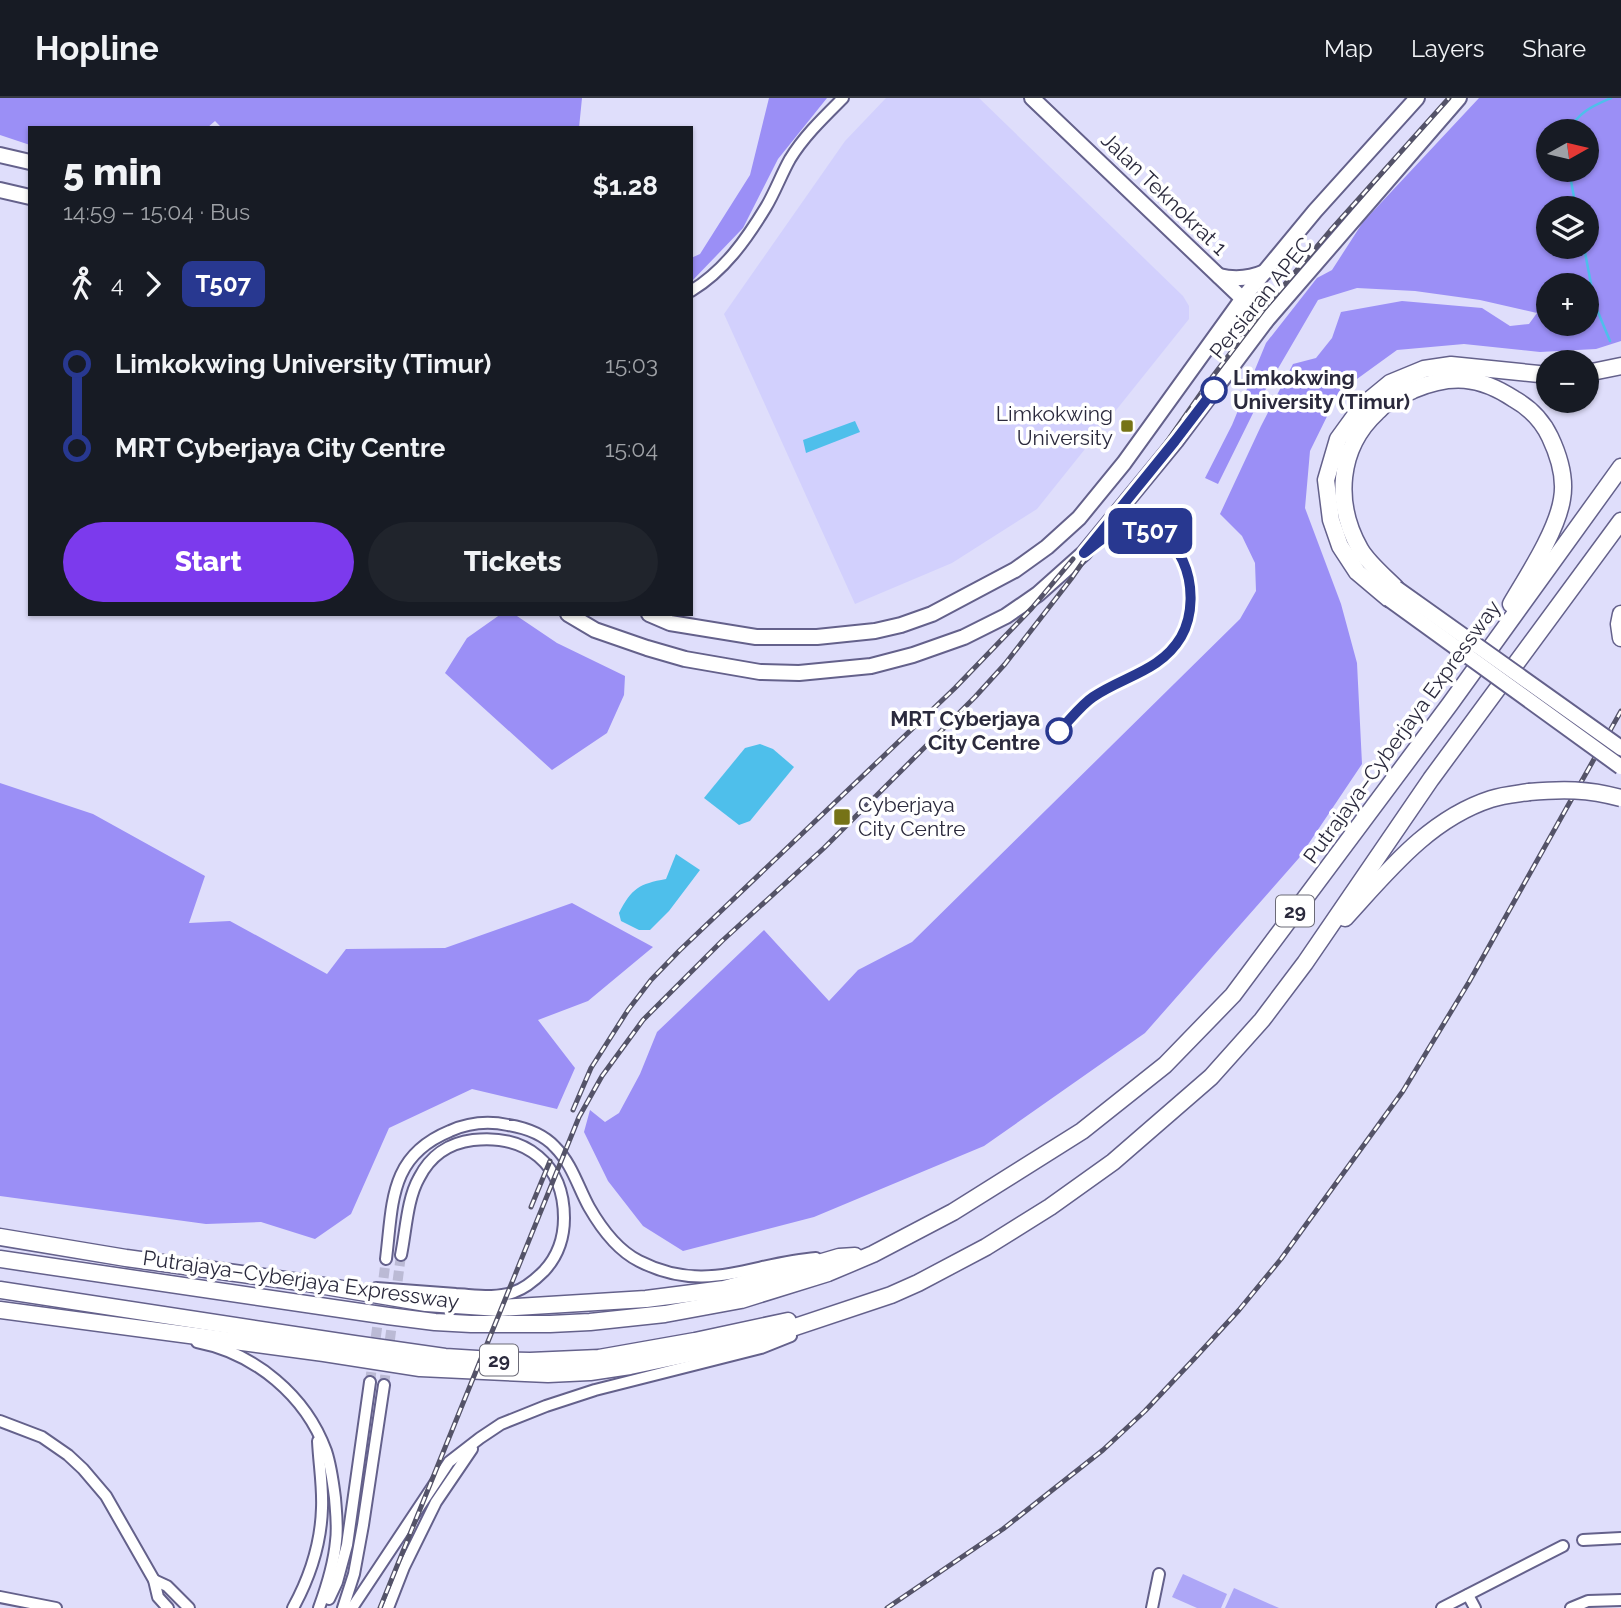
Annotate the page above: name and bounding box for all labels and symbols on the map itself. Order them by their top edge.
north arrow [1536,119,1600,182]
street label: Jalan Teknokrat 1 [1096,127,1233,260]
street label: Persiaran APEC [1204,232,1317,363]
place label: Limkokwing University (Timur) [1233,365,1410,414]
marker: Limkokwing University (Timur) [1201,377,1227,403]
place label: Limkokwing University [996,401,1113,450]
marker: Limkokwing University [1119,418,1135,434]
line badge: T507 [1101,508,1199,554]
street label: Putrajaya–Cyberjaya Expressway [1298,595,1505,868]
place label: MRT Cyberjaya City Centre [890,706,1040,755]
marker: MRT Cyberjaya City Centre [1046,718,1072,744]
place label: Cyberjaya City Centre [858,792,965,841]
marker: Cyberjaya City Centre [832,807,852,827]
road number: 29 [1276,896,1314,926]
street label: Putrajaya–Cyberjaya Expressway [141,1245,461,1314]
road number: 29 [480,1344,518,1376]

